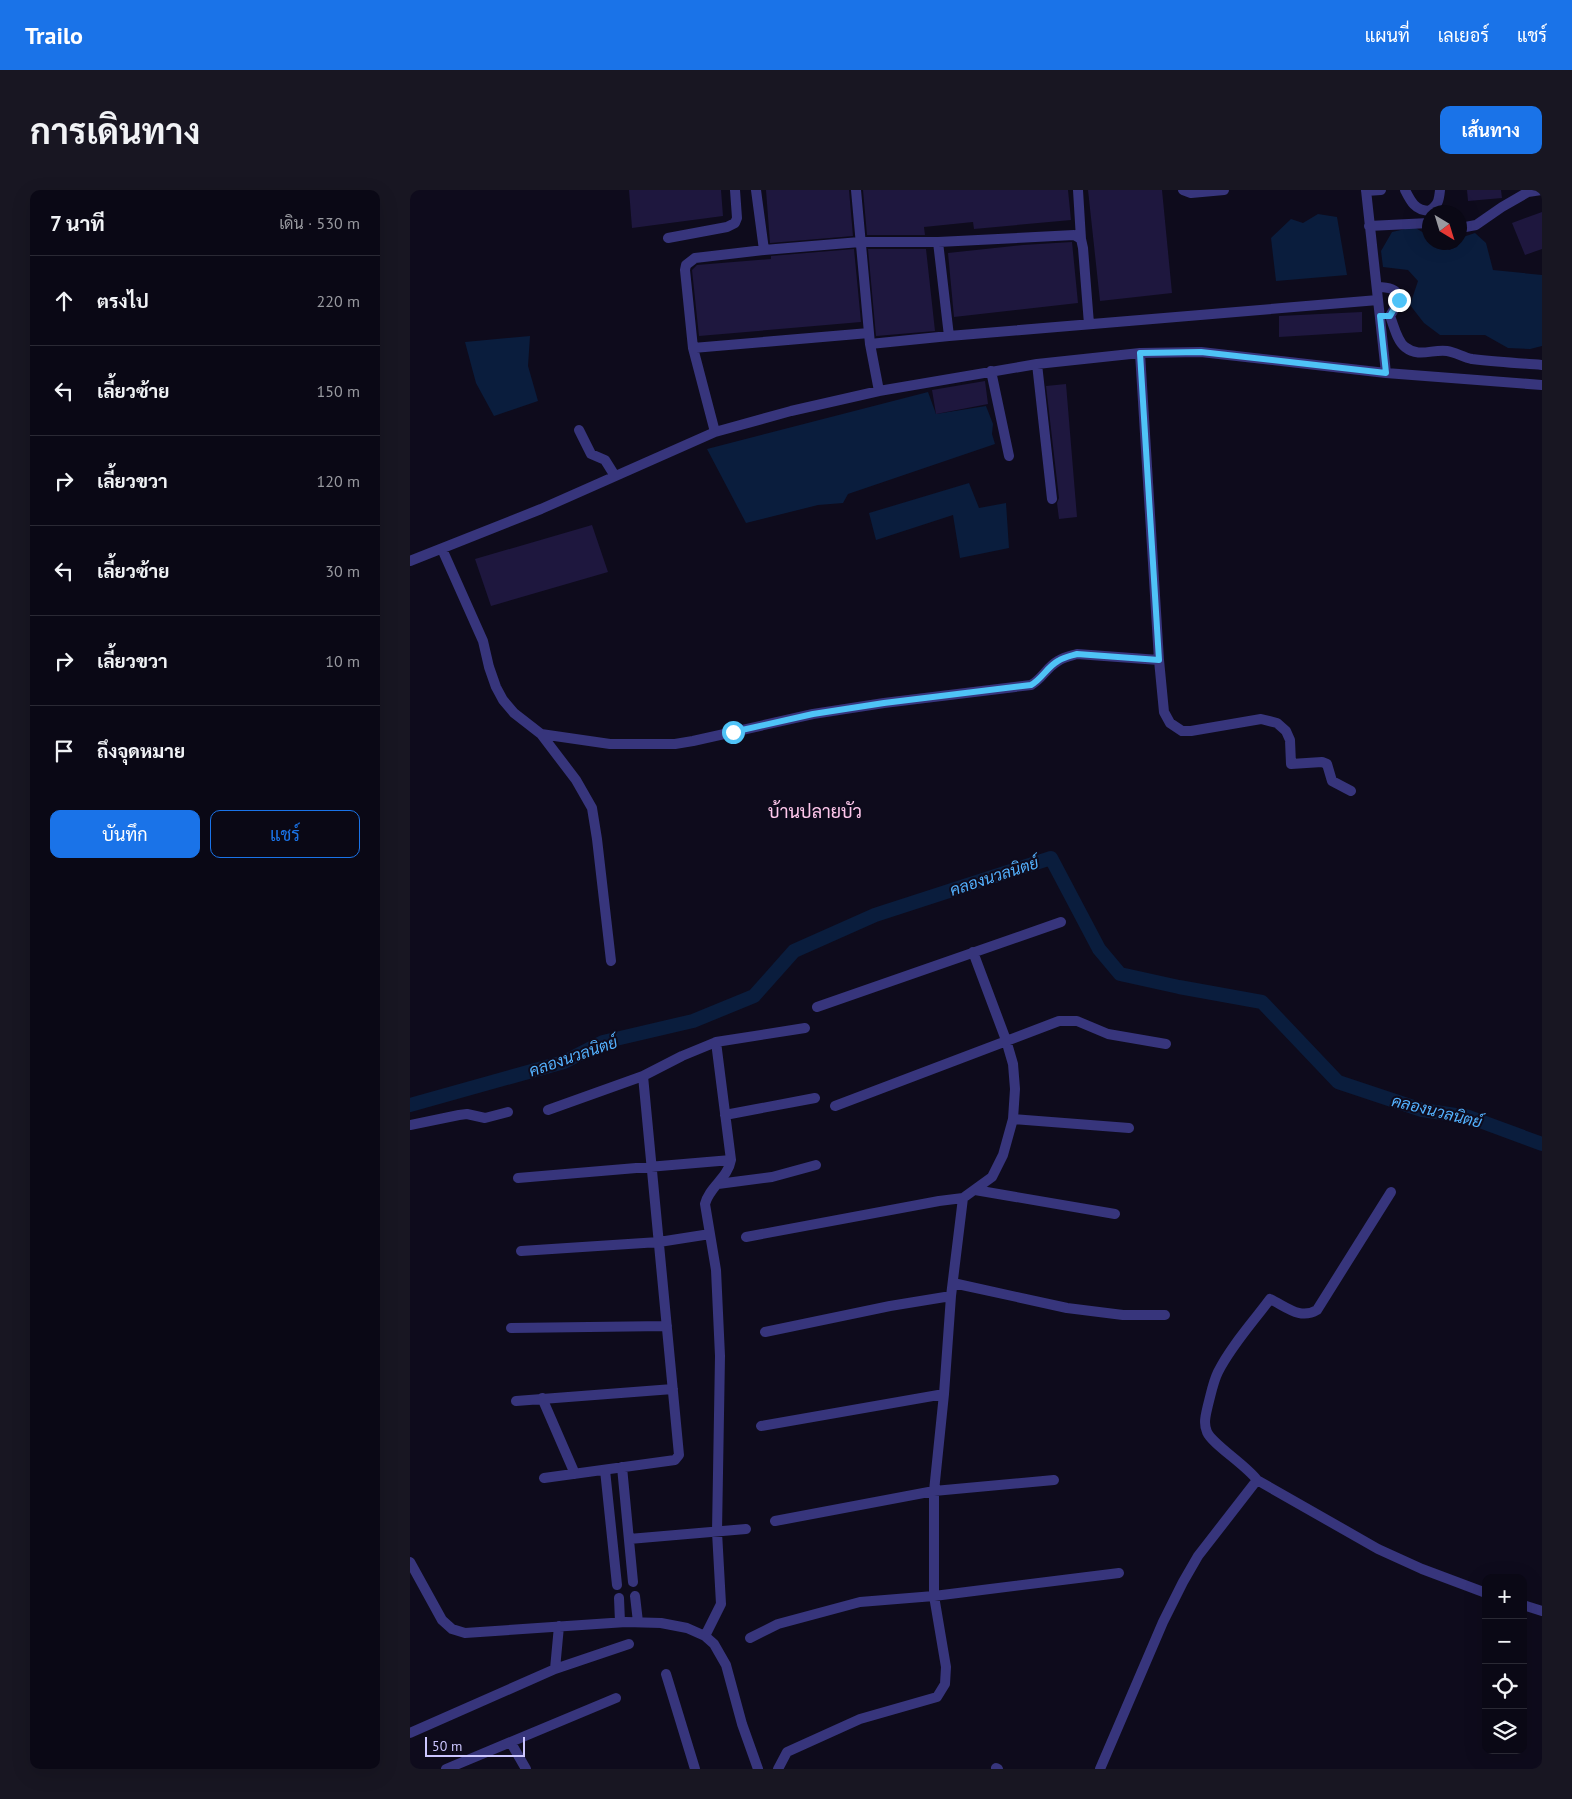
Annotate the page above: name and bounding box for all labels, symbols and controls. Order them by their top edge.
text: Trailo [25,20,83,51]
text: แผนที่ [1365,24,1410,47]
text: เลเยอร์ [1438,24,1489,47]
text: แชร์ [1517,24,1547,47]
button: เส้นทาง [1440,106,1542,154]
text: การเดินทาง [30,108,200,154]
north arrow [1422,205,1467,250]
text: 7 นาที [50,210,105,237]
text: เดิน · 530 m [279,213,360,233]
icon: ahead [50,287,78,315]
text: ตรงไป [97,289,149,313]
route end [1388,289,1411,312]
text: 220 m [317,291,360,311]
icon: left [50,377,78,405]
text: เลี้ยวซ้าย [97,379,169,403]
text: 150 m [317,381,360,401]
icon: right [50,467,78,495]
text: เลี้ยวขวา [97,469,168,493]
text: 120 m [317,471,360,491]
icon: left [50,557,78,585]
text: เลี้ยวซ้าย [97,559,169,583]
text: 30 m [325,561,360,581]
icon: right [50,647,78,675]
text: เลี้ยวขวา [97,649,168,673]
text: 10 m [325,651,360,671]
route start [722,721,745,744]
icon: arrive [50,737,78,765]
text: ถึงจุดหมาย [97,739,185,763]
district label: บ้านปลายบัว [768,800,862,823]
button: บันทึก [50,810,200,858]
button: แชร์ [210,810,360,858]
water label: คลองนวลนิตย์ [946,850,1043,900]
water label: คลองนวลนิตย์ [525,1029,622,1080]
water label: คลองนวลนิตย์ [1390,1088,1487,1132]
map controls [1482,1574,1527,1754]
button: + [1482,1574,1527,1619]
button: − [1482,1619,1527,1664]
button: locate [1482,1664,1527,1709]
button: layers [1482,1709,1527,1754]
scale bar [425,1734,525,1757]
text: 50 m [432,1737,462,1755]

